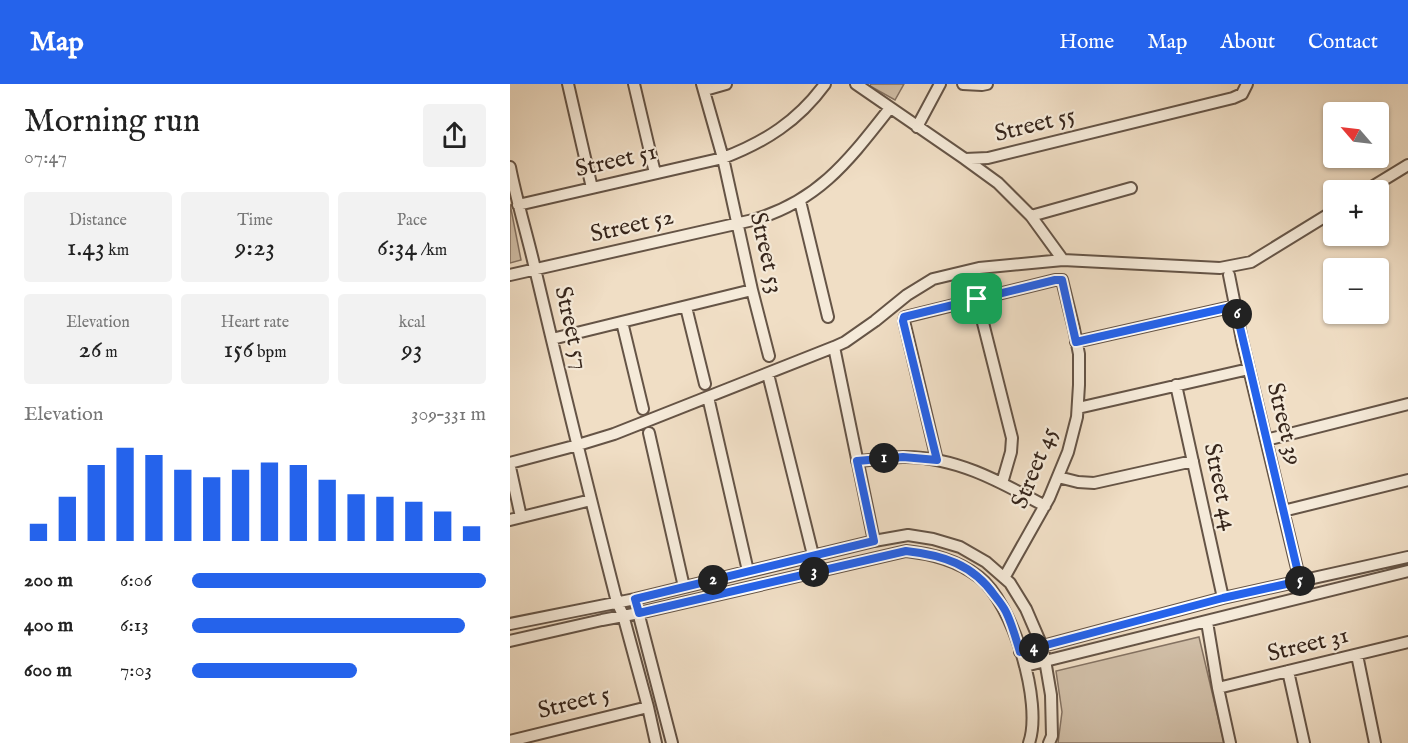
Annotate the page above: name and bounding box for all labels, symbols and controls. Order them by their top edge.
text: Map [30,25,84,60]
text: Home [1059,29,1114,56]
text: Map [1147,29,1187,56]
text: About [1220,29,1275,56]
text: Contact [1308,29,1378,56]
street label: Street 55 [991,100,1079,150]
text: Morning run [24,101,200,143]
north arrow [1323,102,1389,168]
map controls [1323,102,1389,324]
button: share [423,104,486,167]
street label: Street 51 [572,137,660,185]
text: 07:47 [24,145,67,170]
button: + [1323,180,1389,246]
street label: Street 52 [587,201,677,251]
street label: Street 53 [742,209,790,297]
text: Distance [69,211,127,231]
text: Time [237,211,273,231]
text: Pace [397,211,427,231]
text: 1.43 [67,231,105,264]
text: 9:23 [235,231,275,264]
text: 6:34 [377,231,417,264]
text: km [105,241,129,261]
text: /km [417,241,447,261]
button: − [1323,258,1389,324]
pin [951,273,1002,324]
icon: arrive [960,282,993,315]
street label: Street 57 [546,283,596,373]
pin: 6 [1222,299,1252,329]
text: 6 [1234,304,1240,324]
text: Elevation [66,313,130,333]
text: Heart rate [221,313,289,333]
text: kcal [399,313,425,333]
text: 26 [78,333,102,366]
text: 156 [223,333,253,366]
text: 93 [401,333,423,366]
text: m [102,343,118,363]
text: bpm [253,343,287,363]
street label: Street 39 [1259,379,1309,469]
text: Elevation [24,402,103,427]
text: 309–331 m [411,402,486,427]
street label: Street 45 [1005,422,1065,513]
street label: Street 44 [1196,441,1244,534]
pin: 1 [869,443,899,473]
text: 1 [881,448,887,468]
pin: 3 [799,557,829,587]
text: 3 [811,562,817,582]
pin: 2 [698,565,728,595]
pin: 5 [1285,566,1315,596]
text: 200 m [24,568,73,593]
text: 6:06 [120,568,152,593]
text: 2 [709,570,717,590]
text: 5 [1297,571,1303,591]
text: 400 m [24,613,73,638]
text: 6:13 [120,613,149,638]
street label: Street 31 [1264,620,1352,670]
pin: 4 [1019,633,1049,663]
text: 4 [1030,638,1038,658]
text: 600 m [24,658,72,683]
text: 7:03 [120,658,152,683]
street label: Street 5 [535,679,614,727]

